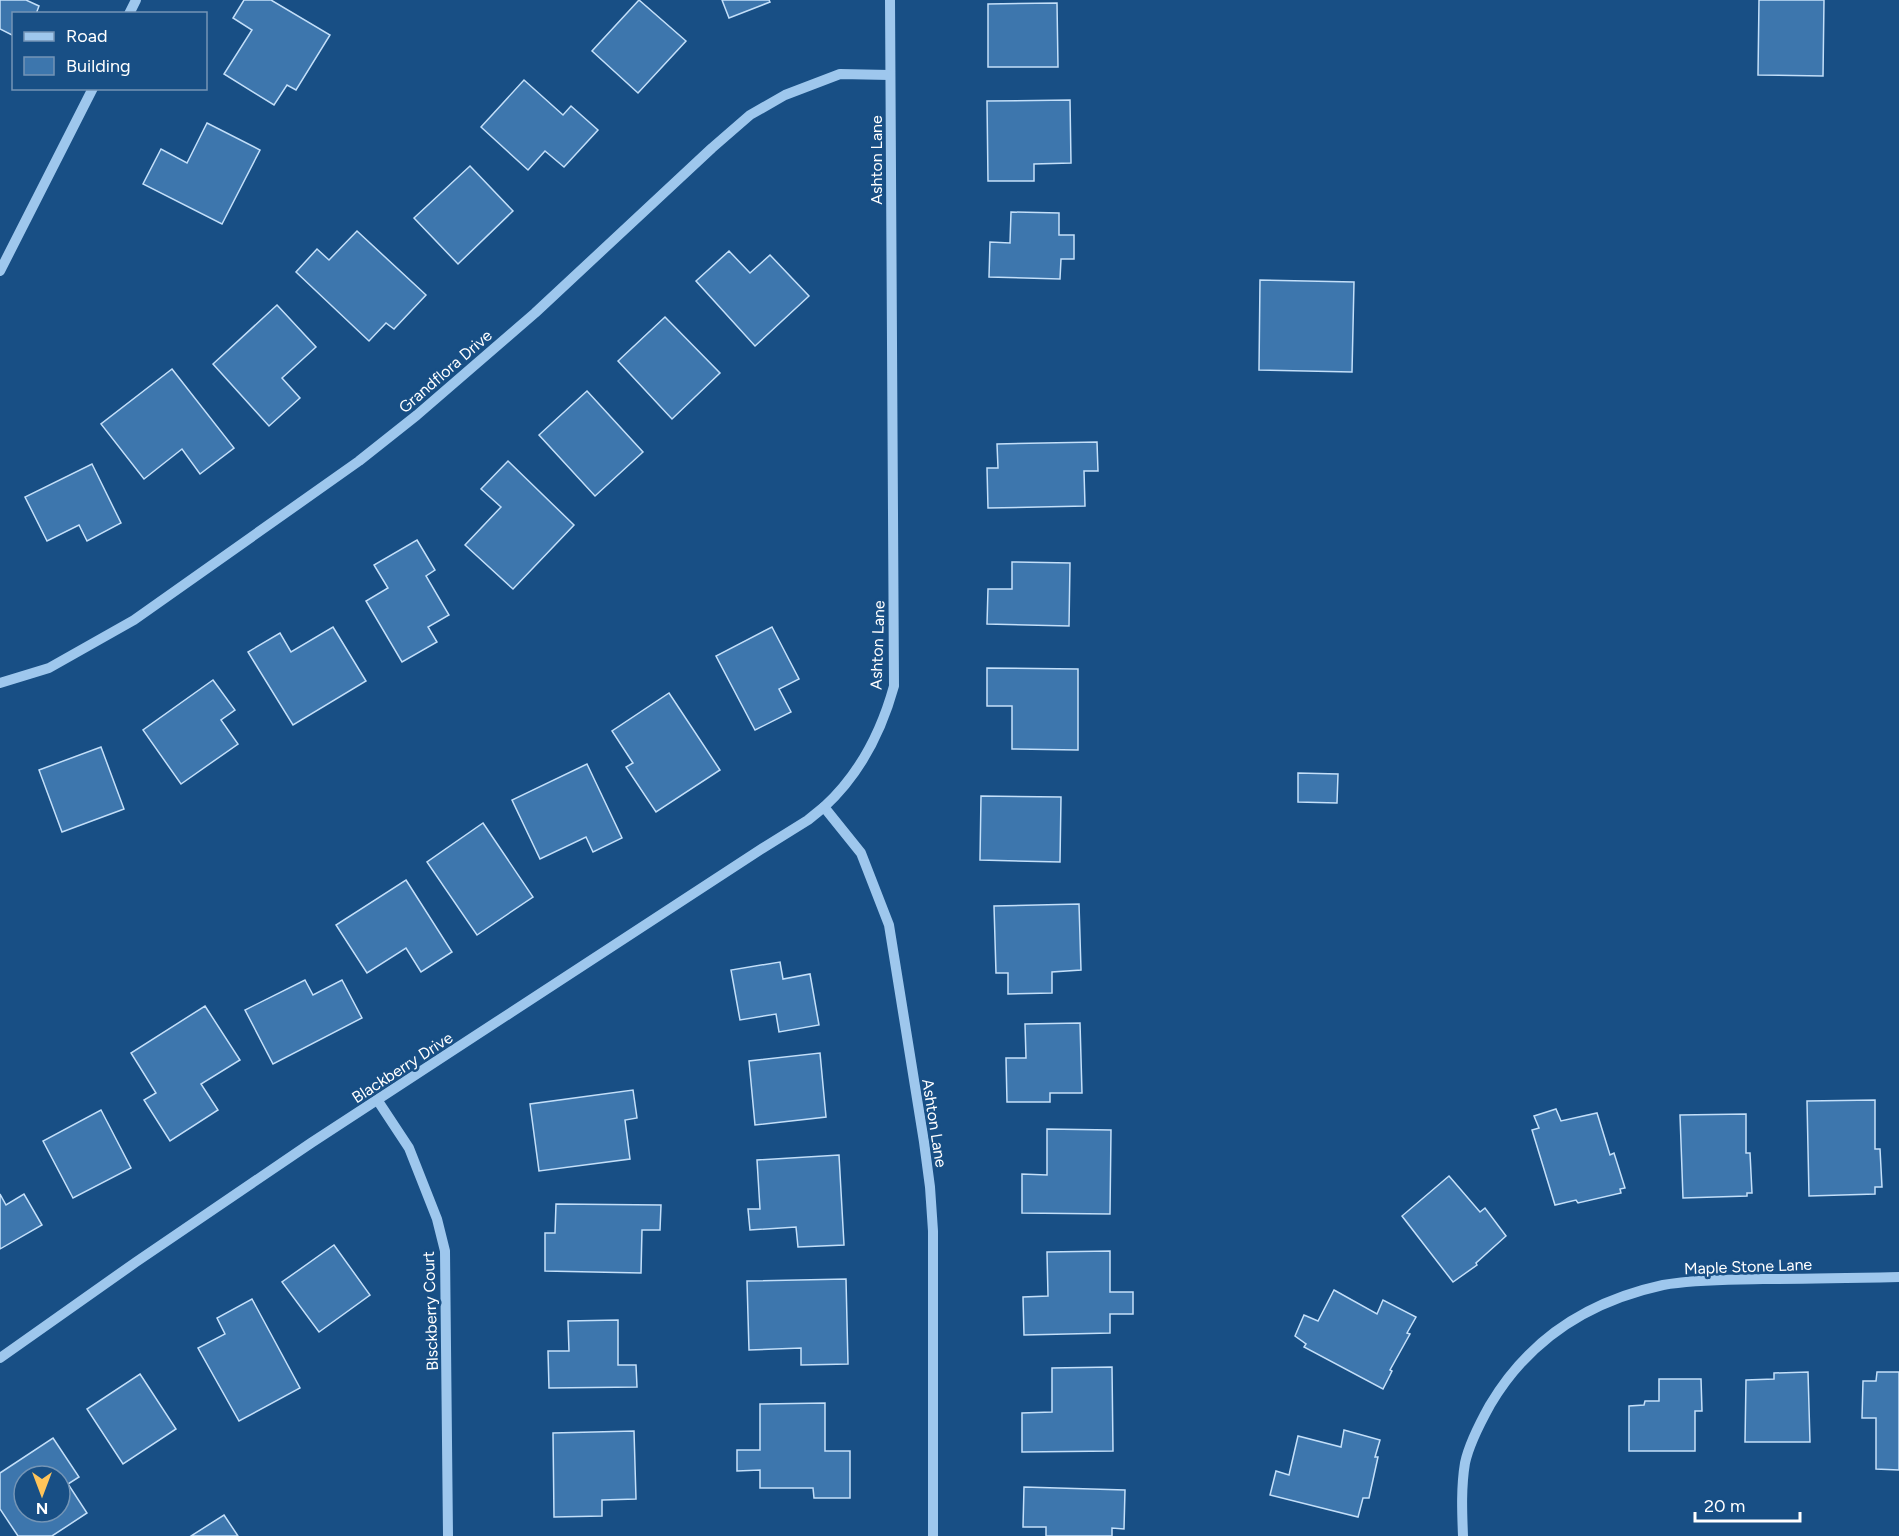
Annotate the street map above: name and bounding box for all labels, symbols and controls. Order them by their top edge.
legend [12,12,207,90]
text: Road [66,25,107,47]
text: Building [66,55,131,77]
street label: Ashton Lane [867,115,886,205]
street label: Grandflora Drive [395,326,496,417]
street label: Ashton Lane [866,600,889,690]
street label: Blackberry Drive [348,1028,456,1107]
street label: Ashton Lane [918,1077,951,1169]
street label: Blsckberry Court [419,1251,442,1371]
street label: Maple Stone Lane [1684,1255,1813,1278]
north arrow [12,1464,72,1524]
scale bar [1695,1485,1800,1523]
text: 20 m [1704,1495,1745,1517]
text: N [36,1499,48,1518]

